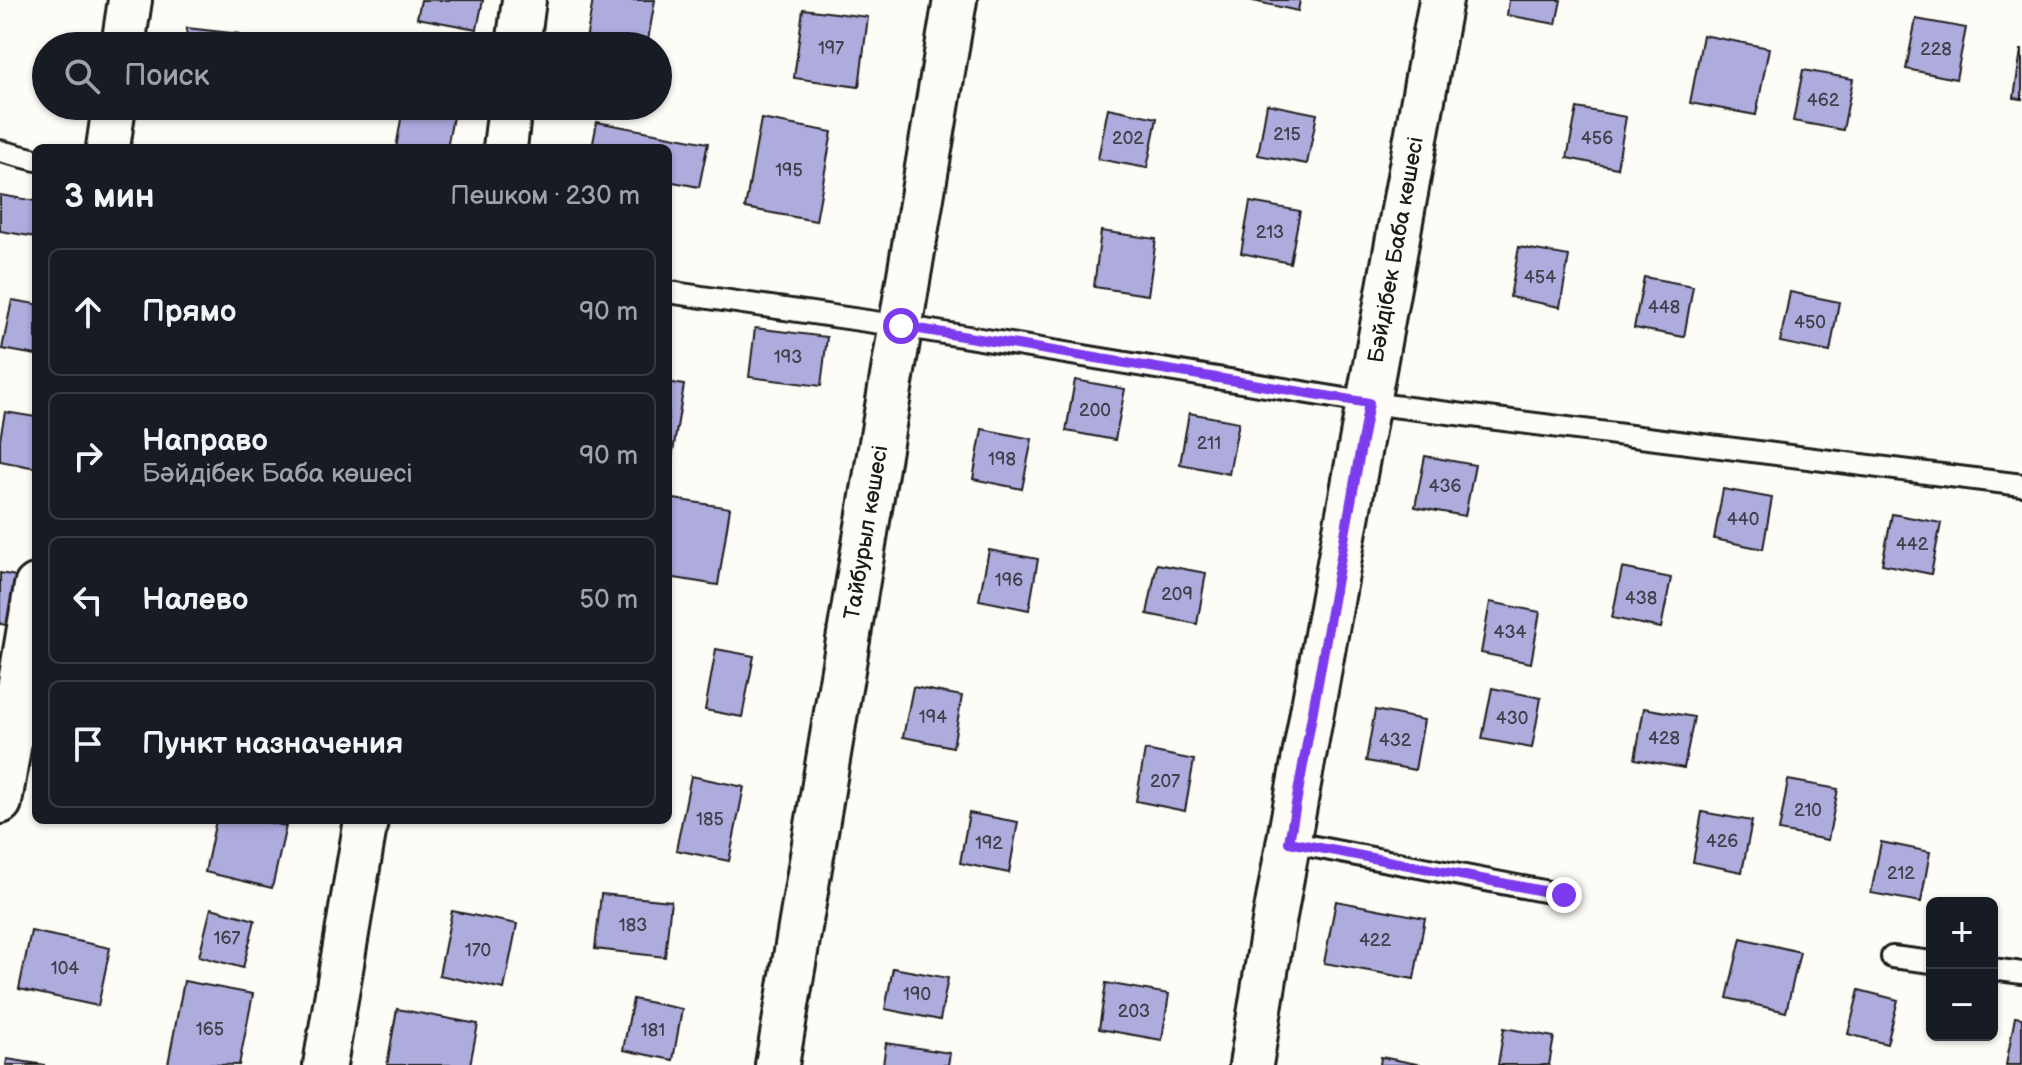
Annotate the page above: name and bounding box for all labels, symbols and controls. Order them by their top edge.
search box [32,32,672,120]
house number: 197 [818,38,844,59]
house number: 228 [1920,39,1952,60]
icon: search [60,54,104,98]
text: Поиск [124,58,210,94]
house number: 462 [1807,90,1840,111]
house number: 215 [1273,124,1301,145]
house number: 202 [1112,128,1144,149]
house number: 456 [1581,128,1613,149]
street label: Бәйдібек Баба көшесі [1362,135,1429,365]
house number: 195 [775,160,803,181]
text: 3 мин [64,176,155,217]
text: Пешком · 230 m [450,181,640,212]
house number: 213 [1256,222,1284,243]
house number: 454 [1524,267,1556,288]
icon: ahead [66,290,110,334]
text: Прямо [142,294,236,330]
text: 90 m [579,297,638,328]
house number: 448 [1648,297,1680,318]
route start [883,308,919,344]
house number: 450 [1794,312,1826,333]
house number: 193 [774,347,802,368]
house number: 200 [1079,400,1111,421]
text: Направо [142,423,268,459]
house number: 211 [1197,433,1221,454]
icon: right [66,434,110,478]
text: 90 m [579,441,638,472]
street label: Тайбурыл көшесі [838,443,894,622]
house number: 198 [988,449,1016,470]
text: Бәйдібек Баба көшесі [142,459,413,490]
house number: 436 [1428,476,1462,497]
house number: 440 [1727,509,1759,530]
house number: 442 [1896,534,1929,555]
house number: 196 [995,570,1023,591]
icon: left [66,578,110,622]
text: Налево [142,582,248,618]
house number: 209 [1161,584,1193,605]
text: 50 m [579,585,638,616]
house number: 438 [1625,588,1657,609]
house number: 434 [1493,622,1527,643]
house number: 194 [919,707,947,728]
house number: 430 [1496,708,1528,729]
icon: arrive [66,722,110,766]
text: Пункт назначения [142,726,403,762]
house number: 428 [1648,728,1680,749]
house number: 432 [1379,730,1412,751]
house number: 207 [1150,771,1180,792]
house number: 210 [1794,800,1822,821]
house number: 185 [696,809,724,830]
house number: 426 [1706,831,1738,852]
house number: 192 [975,833,1003,854]
house number: 212 [1887,863,1915,884]
route end [1546,877,1582,913]
map controls [1926,897,1998,1041]
button: + [1926,897,1998,969]
house number: 183 [619,915,647,936]
house number: 167 [214,928,241,949]
house number: 422 [1359,930,1391,951]
house number: 170 [465,940,491,961]
house number: 104 [51,958,79,979]
button: − [1926,969,1998,1041]
house number: 190 [903,984,931,1005]
house number: 203 [1118,1001,1150,1022]
house number: 165 [196,1019,224,1040]
house number: 181 [641,1020,665,1041]

